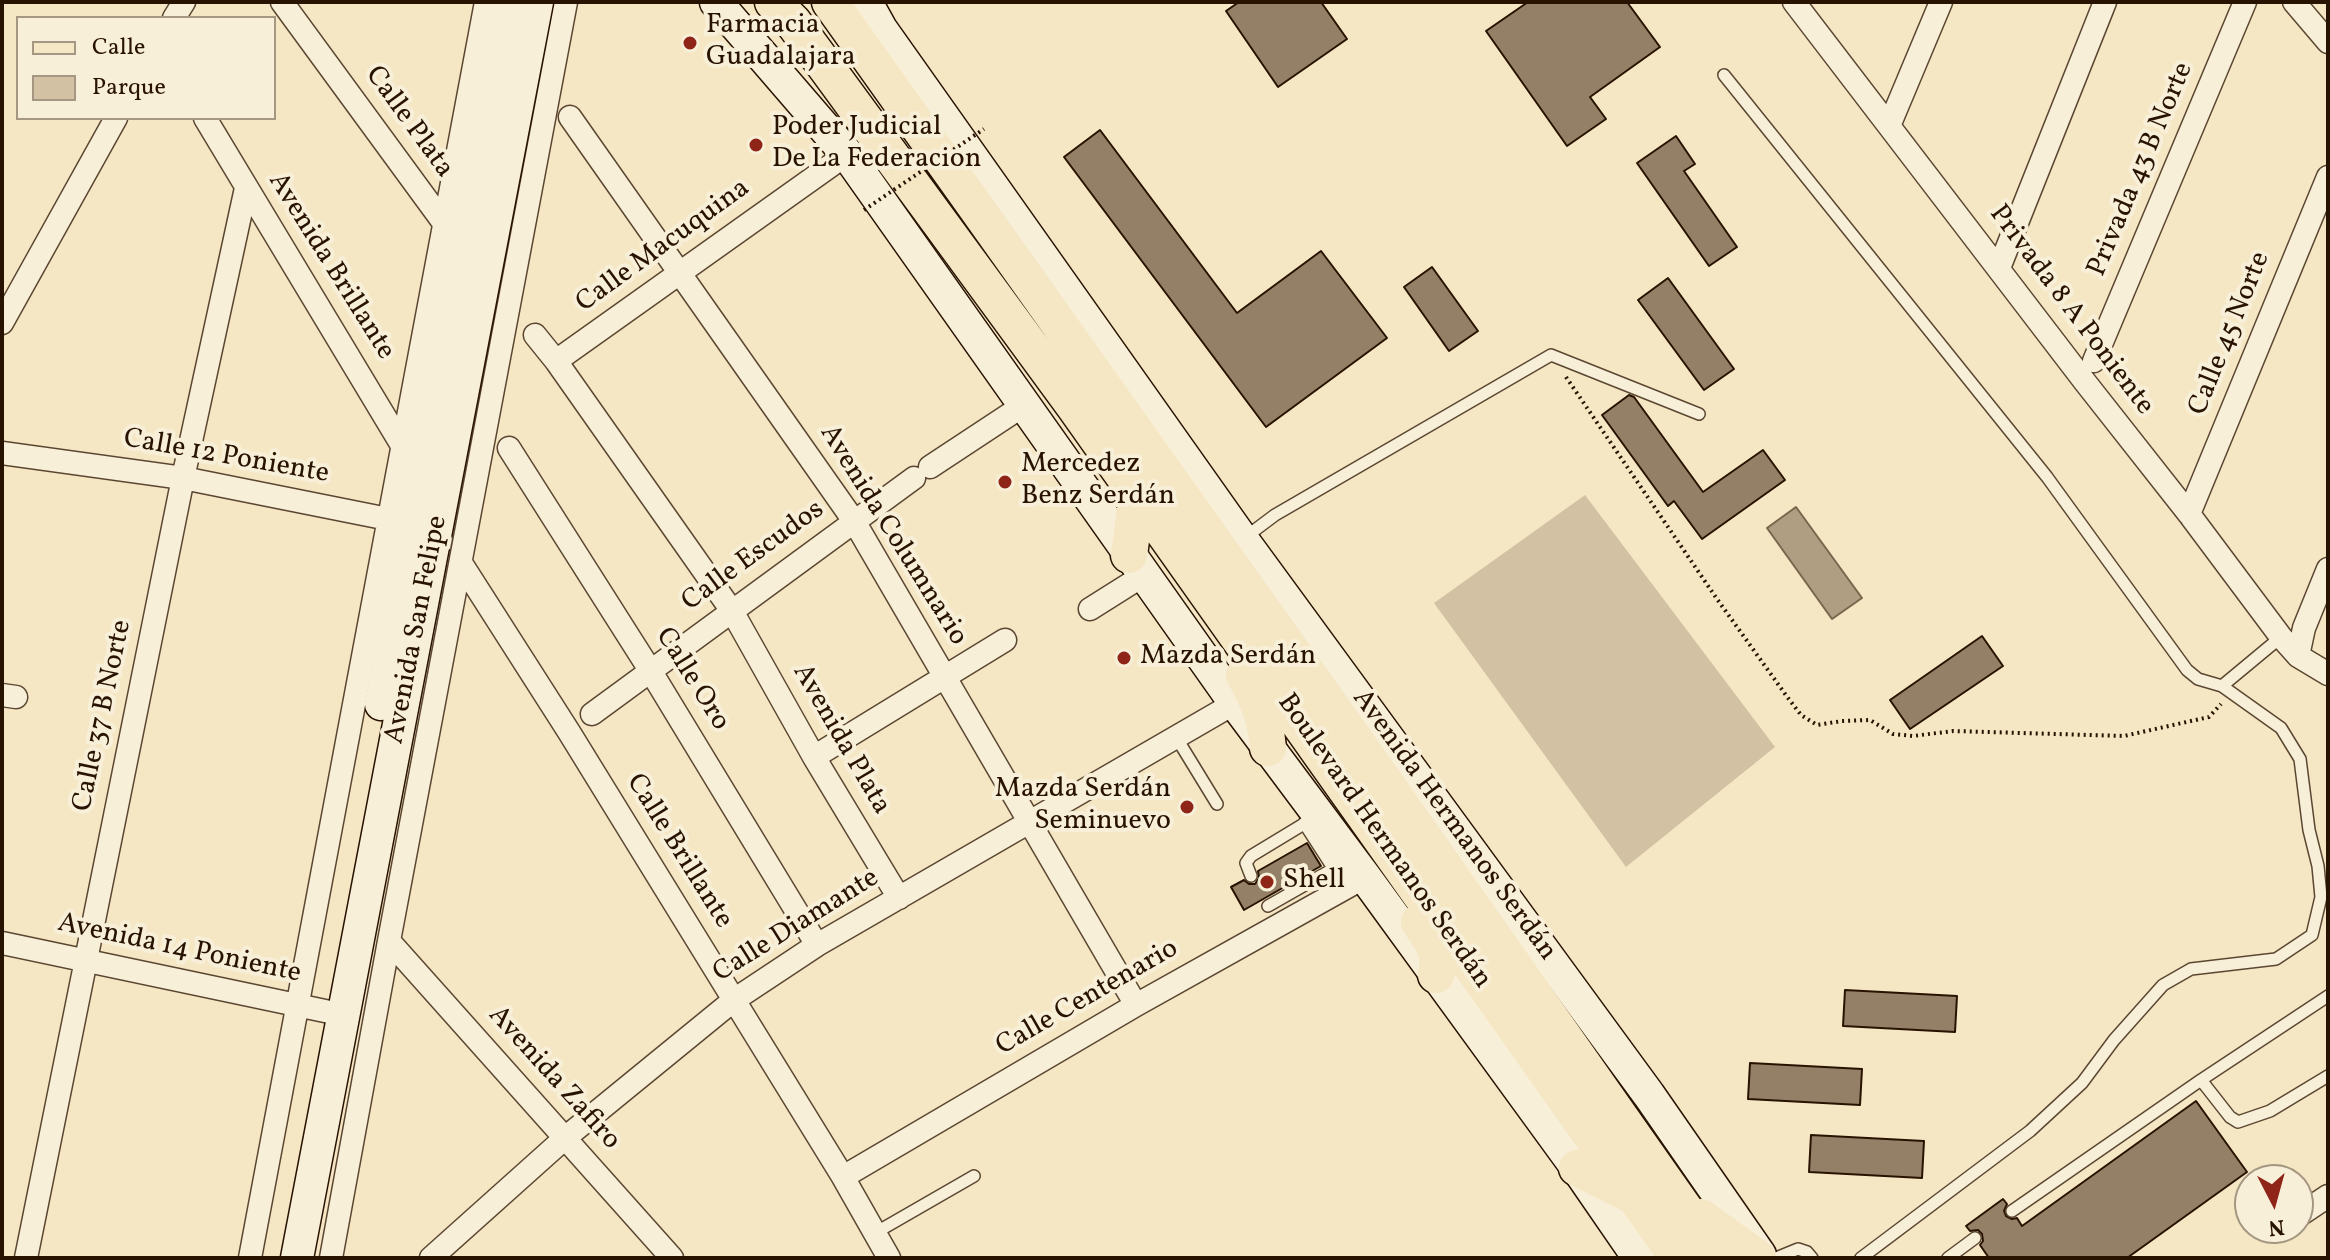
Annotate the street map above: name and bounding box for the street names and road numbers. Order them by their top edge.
street label: Privada 43 B Norte [2082,58,2202,282]
street label: Calle Plata [356,61,460,185]
street label: Avenida Brillante [259,167,401,367]
street label: Calle Macuquina [571,173,757,321]
street label: Privada 8 A Poniente [1980,199,2160,423]
street label: Calle 45 Norte [2183,247,2279,421]
street label: Avenida Columnario [810,419,974,653]
street label: Calle 12 Poniente [121,423,331,493]
street label: Calle Escudos [676,494,832,620]
street label: Avenida San Felipe [379,513,457,747]
street label: Calle 37 B Norte [67,617,141,815]
street label: Calle Oro [646,622,736,738]
street label: Avenida Plata [783,659,897,821]
street label: Avenida Hermanos Serdán [1343,684,1563,968]
street label: Boulevard Hermanos Serdán [1268,688,1498,996]
street label: Calle Brillante [617,769,739,935]
street label: Calle Diamante [708,863,886,991]
street label: Avenida 14 Poniente [54,908,304,992]
street label: Calle Centenario [991,933,1185,1065]
street label: Avenida Zafiro [480,1000,626,1158]

